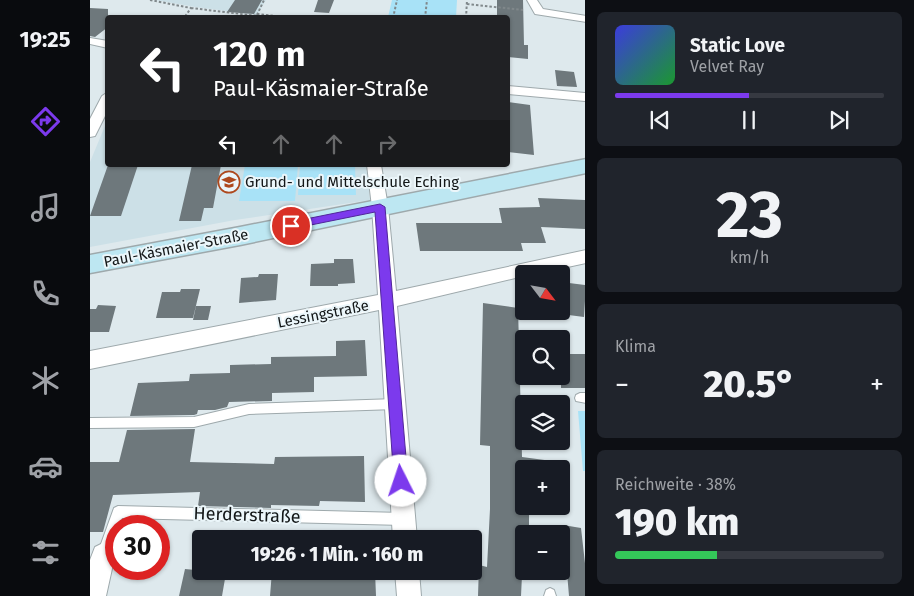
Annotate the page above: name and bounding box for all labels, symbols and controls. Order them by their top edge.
text: 19:25 [20,26,70,53]
text: 120 m [213,33,306,75]
text: Static Love [690,34,785,57]
icon: left [130,35,195,100]
text: Velvet Ray [690,57,764,76]
text: Paul-Käsmaier-Straße [213,75,429,102]
icon: directions [28,104,63,139]
icon: previous [646,106,674,134]
icon: pause [735,106,763,134]
icon: next [825,106,853,134]
icon: left [214,130,242,158]
icon: ahead [267,130,295,158]
icon: ahead [320,130,348,158]
icon: right [373,130,401,158]
school or university icon: Grund- und Mittelschule Eching [217,170,241,194]
place label: Grund- und Mittelschule Eching [245,173,459,191]
text: 23 [716,176,783,254]
icon: music [28,190,63,225]
pin [270,205,312,247]
icon: arrive [277,212,305,240]
street label: Paul-Käsmaier-Straße [102,225,250,271]
text: km/h [730,248,769,267]
north arrow [515,265,570,320]
map controls [515,265,570,580]
icon: phone [28,276,63,311]
street label: Lessingstraße [276,296,370,332]
button: search [515,330,570,385]
text: Klima [615,337,656,356]
text: 20.5° [703,361,796,407]
icon: climate [28,363,63,398]
text: − [615,368,629,401]
text: + [870,368,884,401]
button: layers [515,395,570,450]
icon: car [28,449,63,484]
position arrow [374,454,426,506]
button: + [515,460,570,515]
text: Reichweite · 38% [615,475,736,494]
text: 190 km [615,499,739,545]
street label: Herderstraße [193,502,301,528]
speed limit sign: 30 [105,515,170,580]
button: − [515,525,570,580]
icon: filters [28,535,63,570]
text: 19:26 · 1 Min. · 160 m [251,543,423,566]

